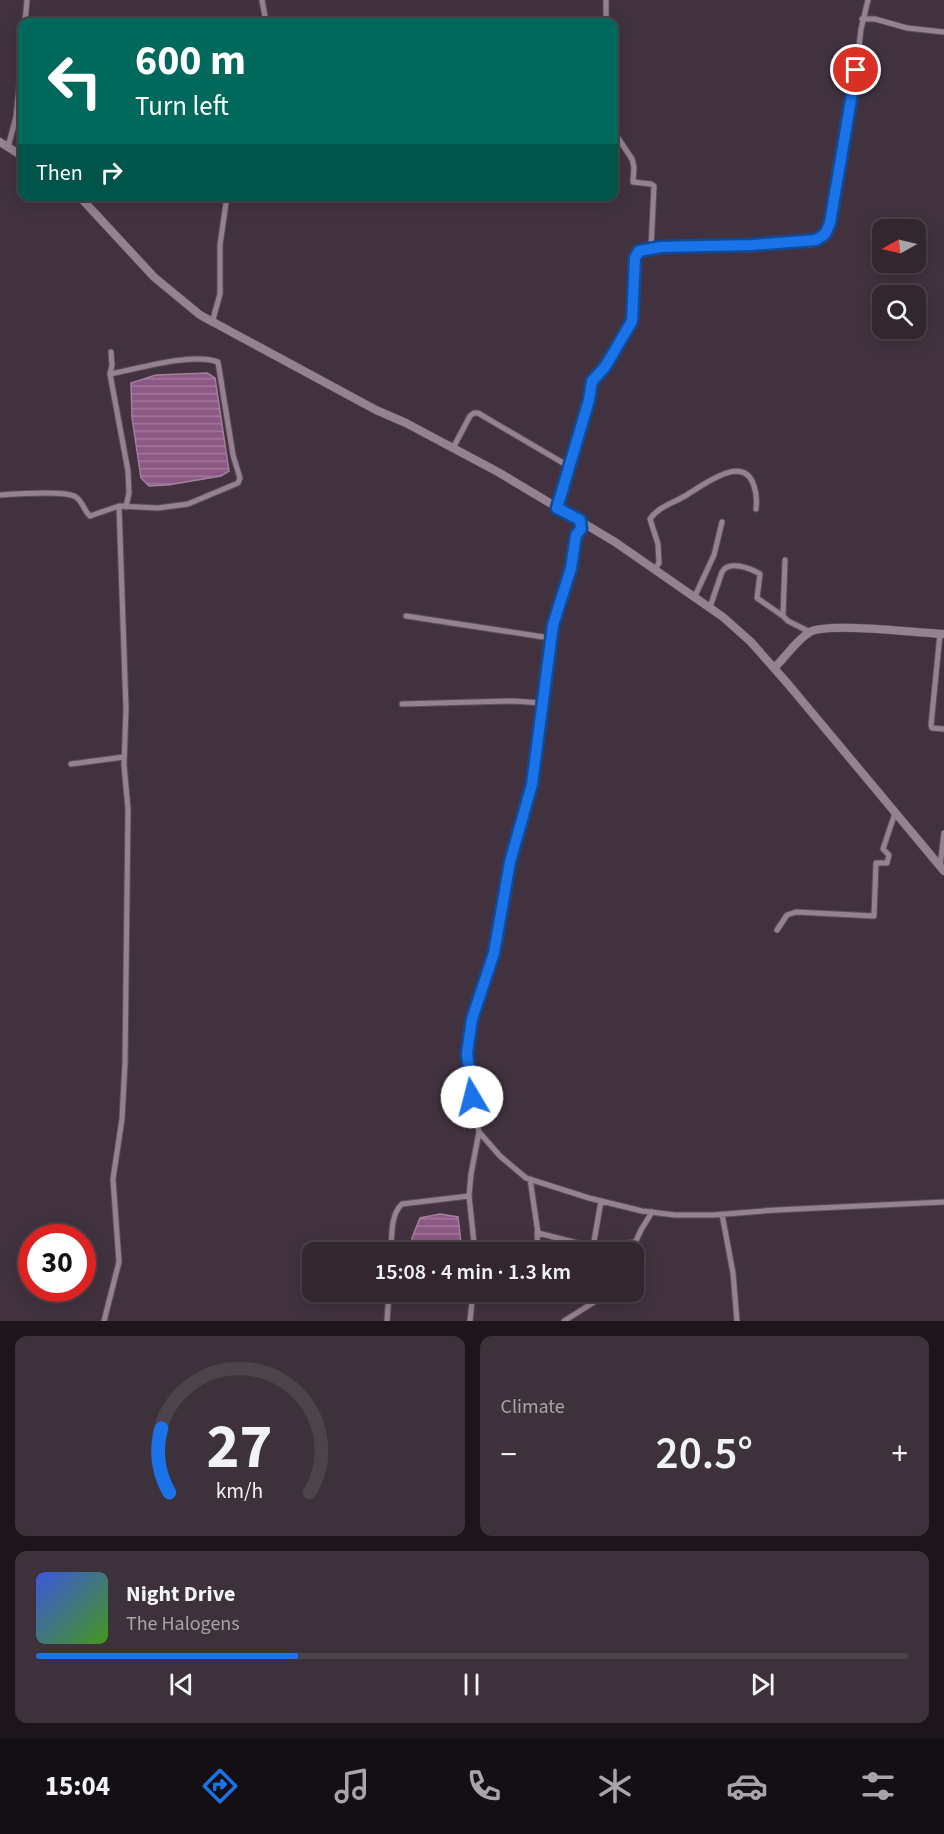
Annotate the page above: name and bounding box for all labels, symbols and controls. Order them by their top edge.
text: 600 m [135,31,246,91]
icon: left [36,42,114,120]
pin [830,44,881,95]
icon: arrive [839,53,872,86]
text: Turn left [135,87,229,126]
icon: right [95,156,128,189]
text: Then [36,157,83,189]
north arrow [872,219,926,273]
map controls [872,219,926,339]
button: search [872,285,926,339]
position arrow [440,1065,504,1129]
speed limit sign: 30 [18,1224,96,1302]
text: 15:08 · 4 min · 1.3 km [375,1256,571,1288]
text: Climate [501,1393,565,1421]
text: 27 [207,1403,273,1492]
text: 20.5° [656,1422,753,1486]
text: − [501,1431,517,1478]
text: + [892,1431,908,1478]
text: km/h [216,1476,264,1507]
text: Night Drive [126,1578,235,1610]
text: The Halogens [126,1610,240,1638]
icon: previous [165,1668,198,1701]
icon: pause [455,1668,488,1701]
icon: next [746,1668,779,1701]
icon: directions [199,1765,241,1807]
icon: music [331,1765,373,1807]
icon: phone [463,1765,505,1807]
icon: climate [594,1765,636,1807]
icon: car [726,1765,768,1807]
icon: filters [857,1765,899,1807]
text: 15:04 [45,1767,110,1806]

